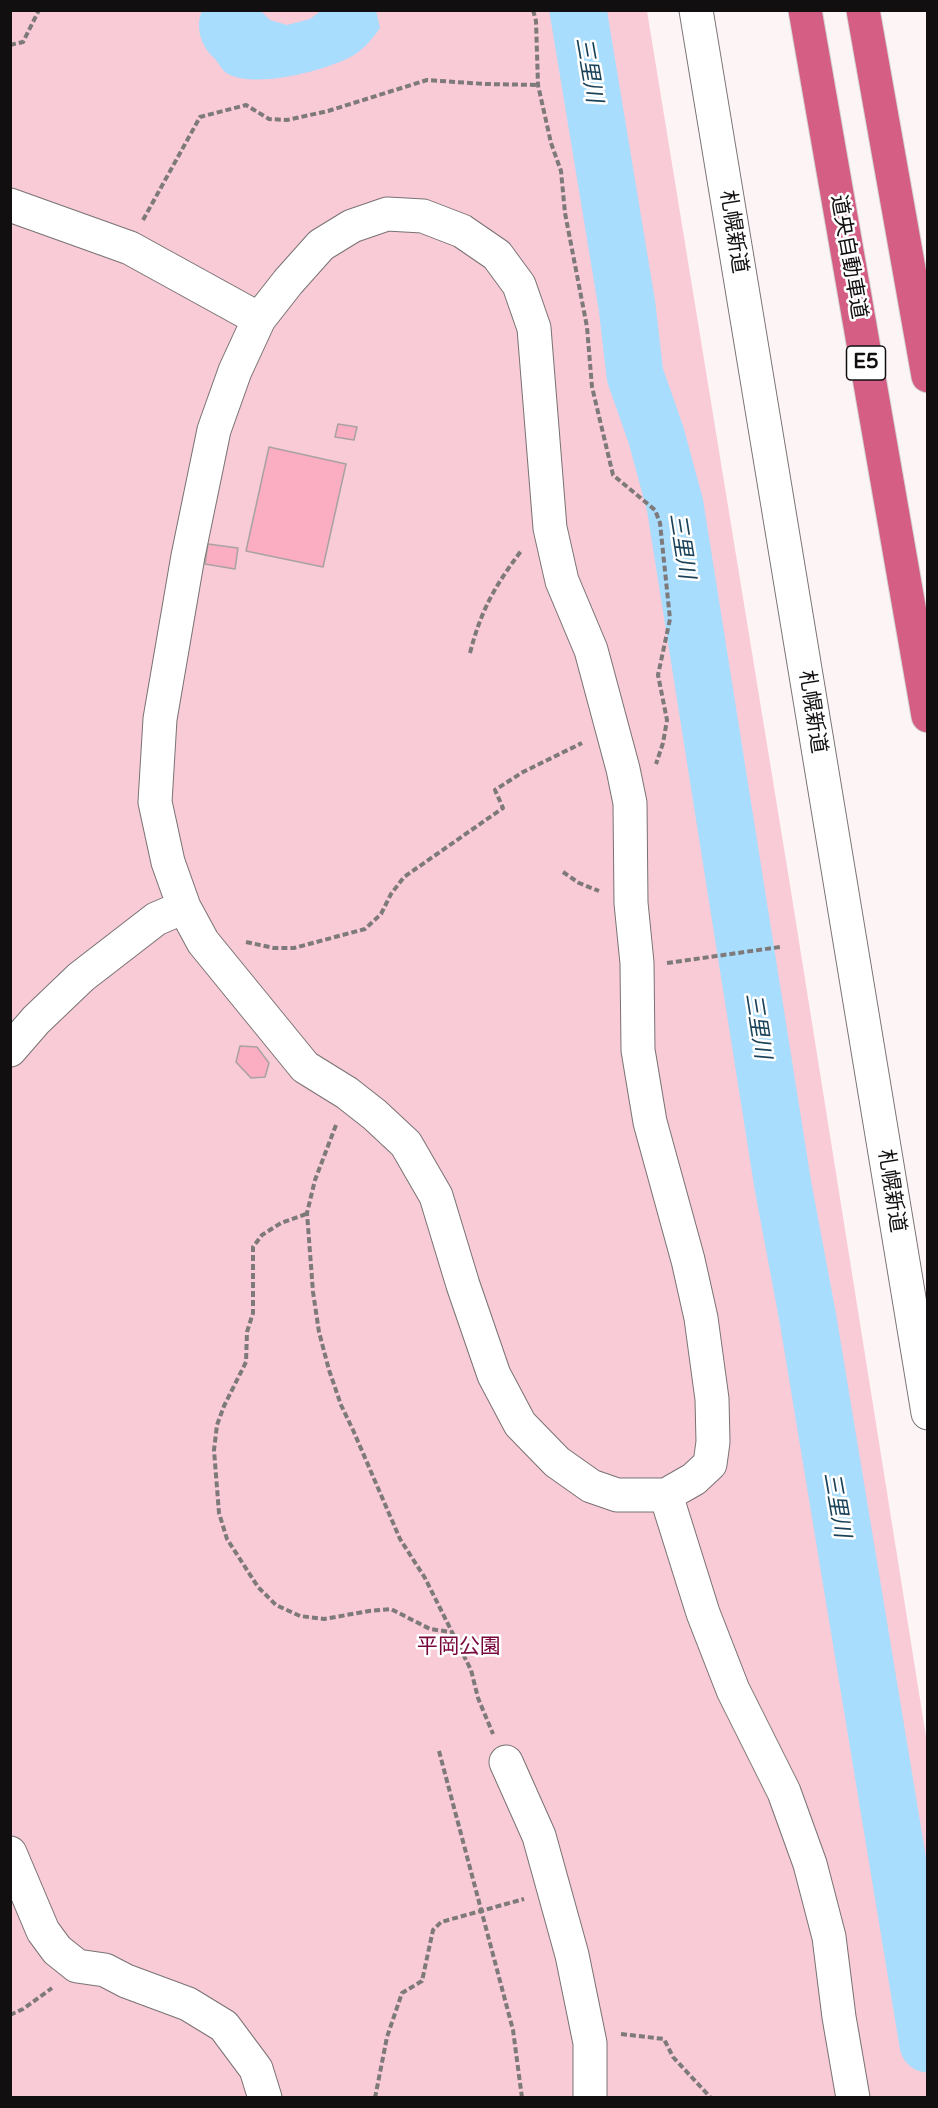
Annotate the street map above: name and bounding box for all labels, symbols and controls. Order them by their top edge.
water label: 三里川 [569,35,607,105]
street label: 札幌新道 [714,189,752,275]
street label: 道央自動車道 [825,193,871,321]
road number: E5 [846,346,886,380]
water label: 三里川 [663,511,699,581]
street label: 札幌新道 [793,669,831,755]
water label: 三里川 [739,991,775,1061]
street label: 札幌新道 [872,1148,910,1234]
water label: 三里川 [817,1470,855,1540]
park label: 平岡公園 [417,1634,501,1660]

